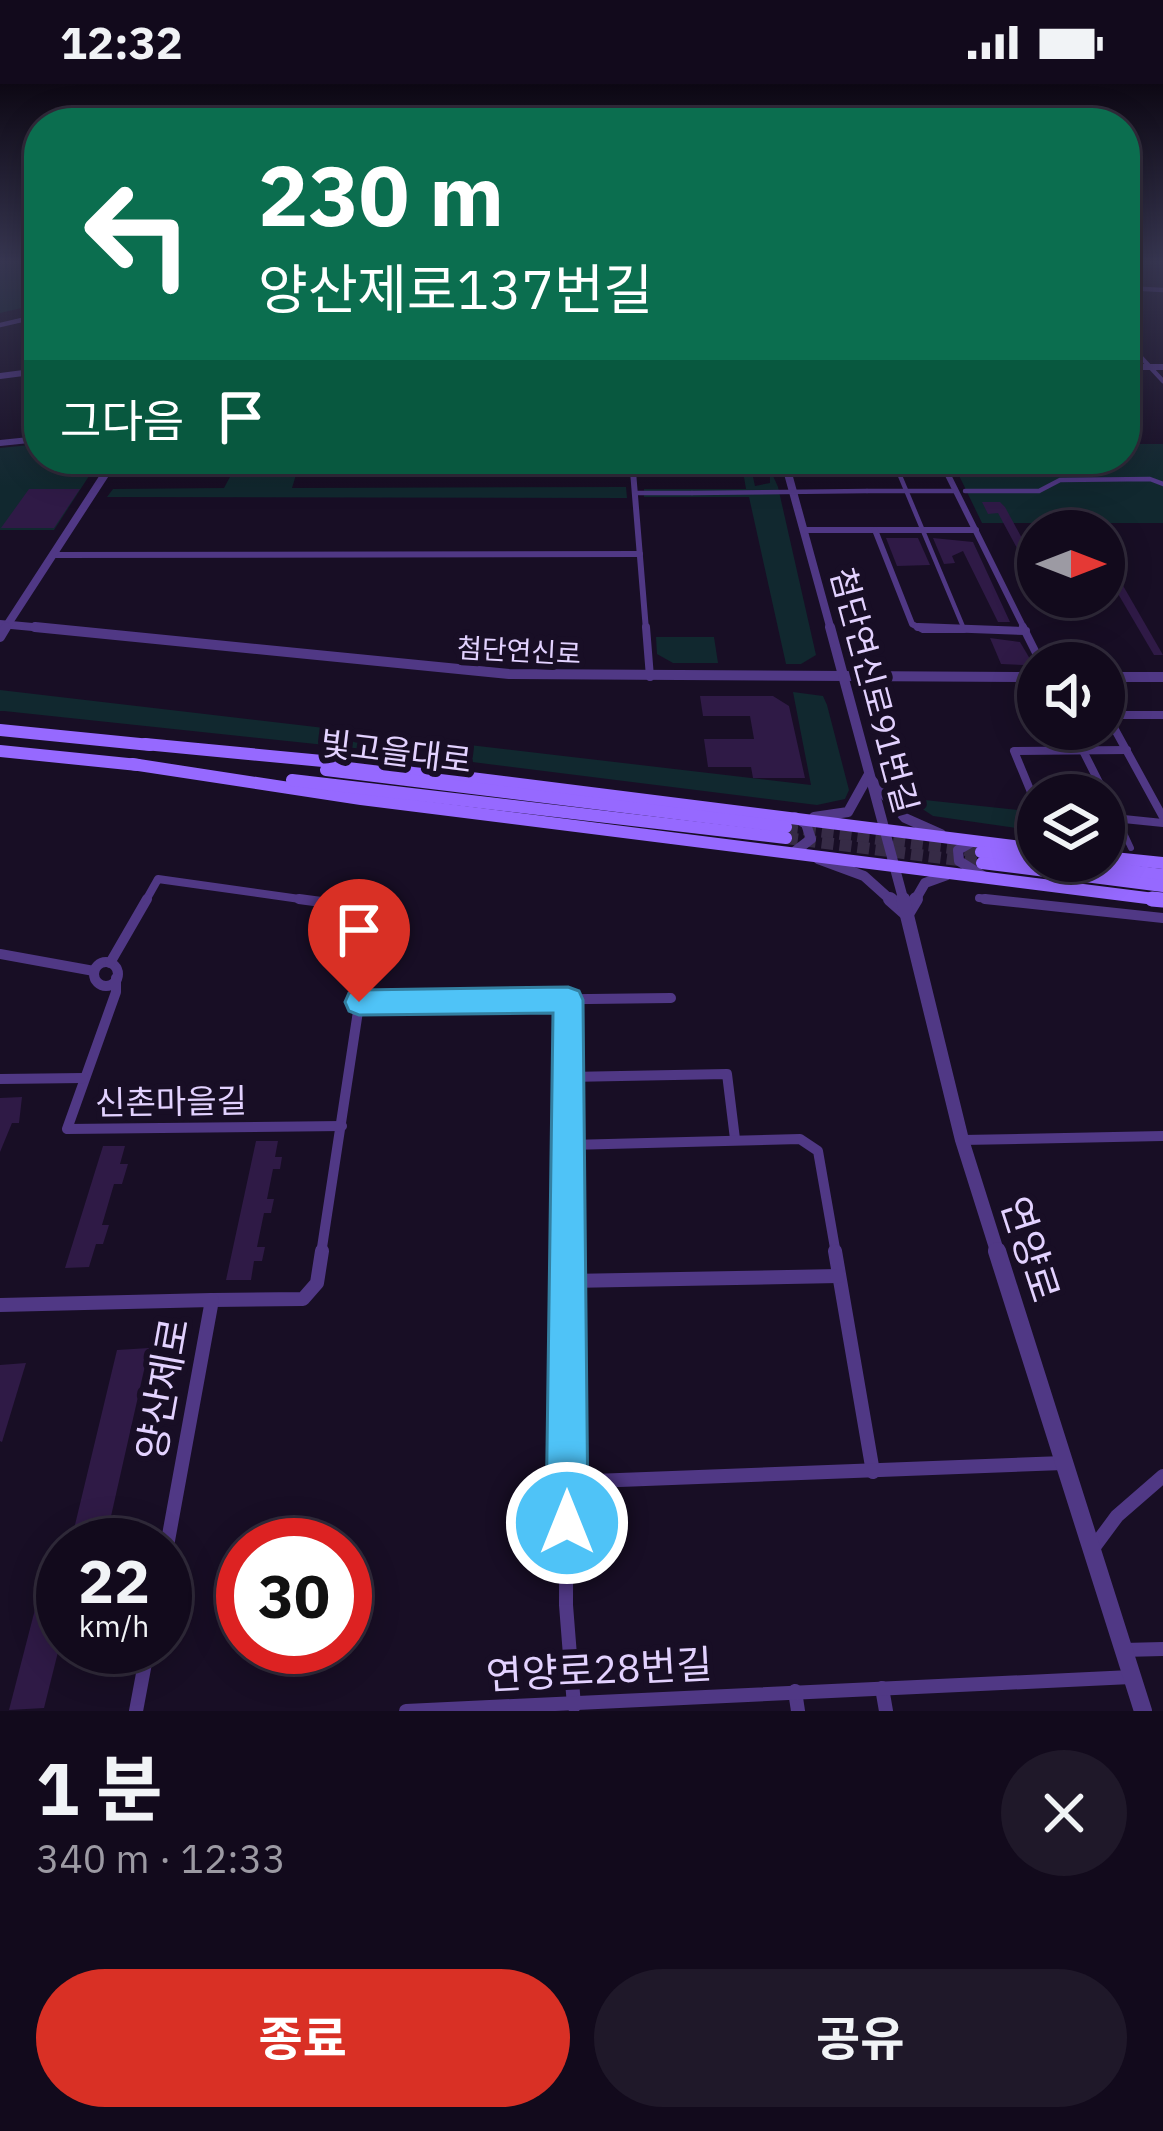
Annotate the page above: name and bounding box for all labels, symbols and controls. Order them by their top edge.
text: 12:32 [60,13,183,71]
text: 230 m [258,140,504,249]
icon: left [60,156,216,312]
text: 양산제로137번길 [258,254,653,324]
icon: arrive [208,384,274,450]
text: 그다음 [60,391,184,449]
north arrow [1017,510,1125,618]
map controls [1017,510,1125,882]
street label: 첨단연신로91번길 [822,563,928,817]
street label: 첨단연신로 [456,629,582,671]
button: sound [1017,642,1125,750]
street label: 빛고을대로 [318,720,474,782]
button: layers [1017,774,1125,882]
pin [308,879,410,1002]
icon: arrive [326,897,392,963]
street label: 신촌마을길 [95,1078,247,1124]
street label: 연양로 [990,1190,1072,1308]
street label: 양산제로 [124,1314,200,1464]
position arrow [504,1460,630,1586]
speed limit sign: 30 [216,1518,372,1674]
text: 22 [78,1541,150,1620]
text: km/h [79,1606,149,1645]
street label: 연양로28번길 [485,1638,713,1700]
text: 1 분 [36,1741,162,1835]
button: close [1001,1750,1127,1876]
text: 340 m · 12:33 [36,1833,286,1884]
button: 종료 [36,1969,570,2107]
button: 공유 [594,1969,1127,2107]

